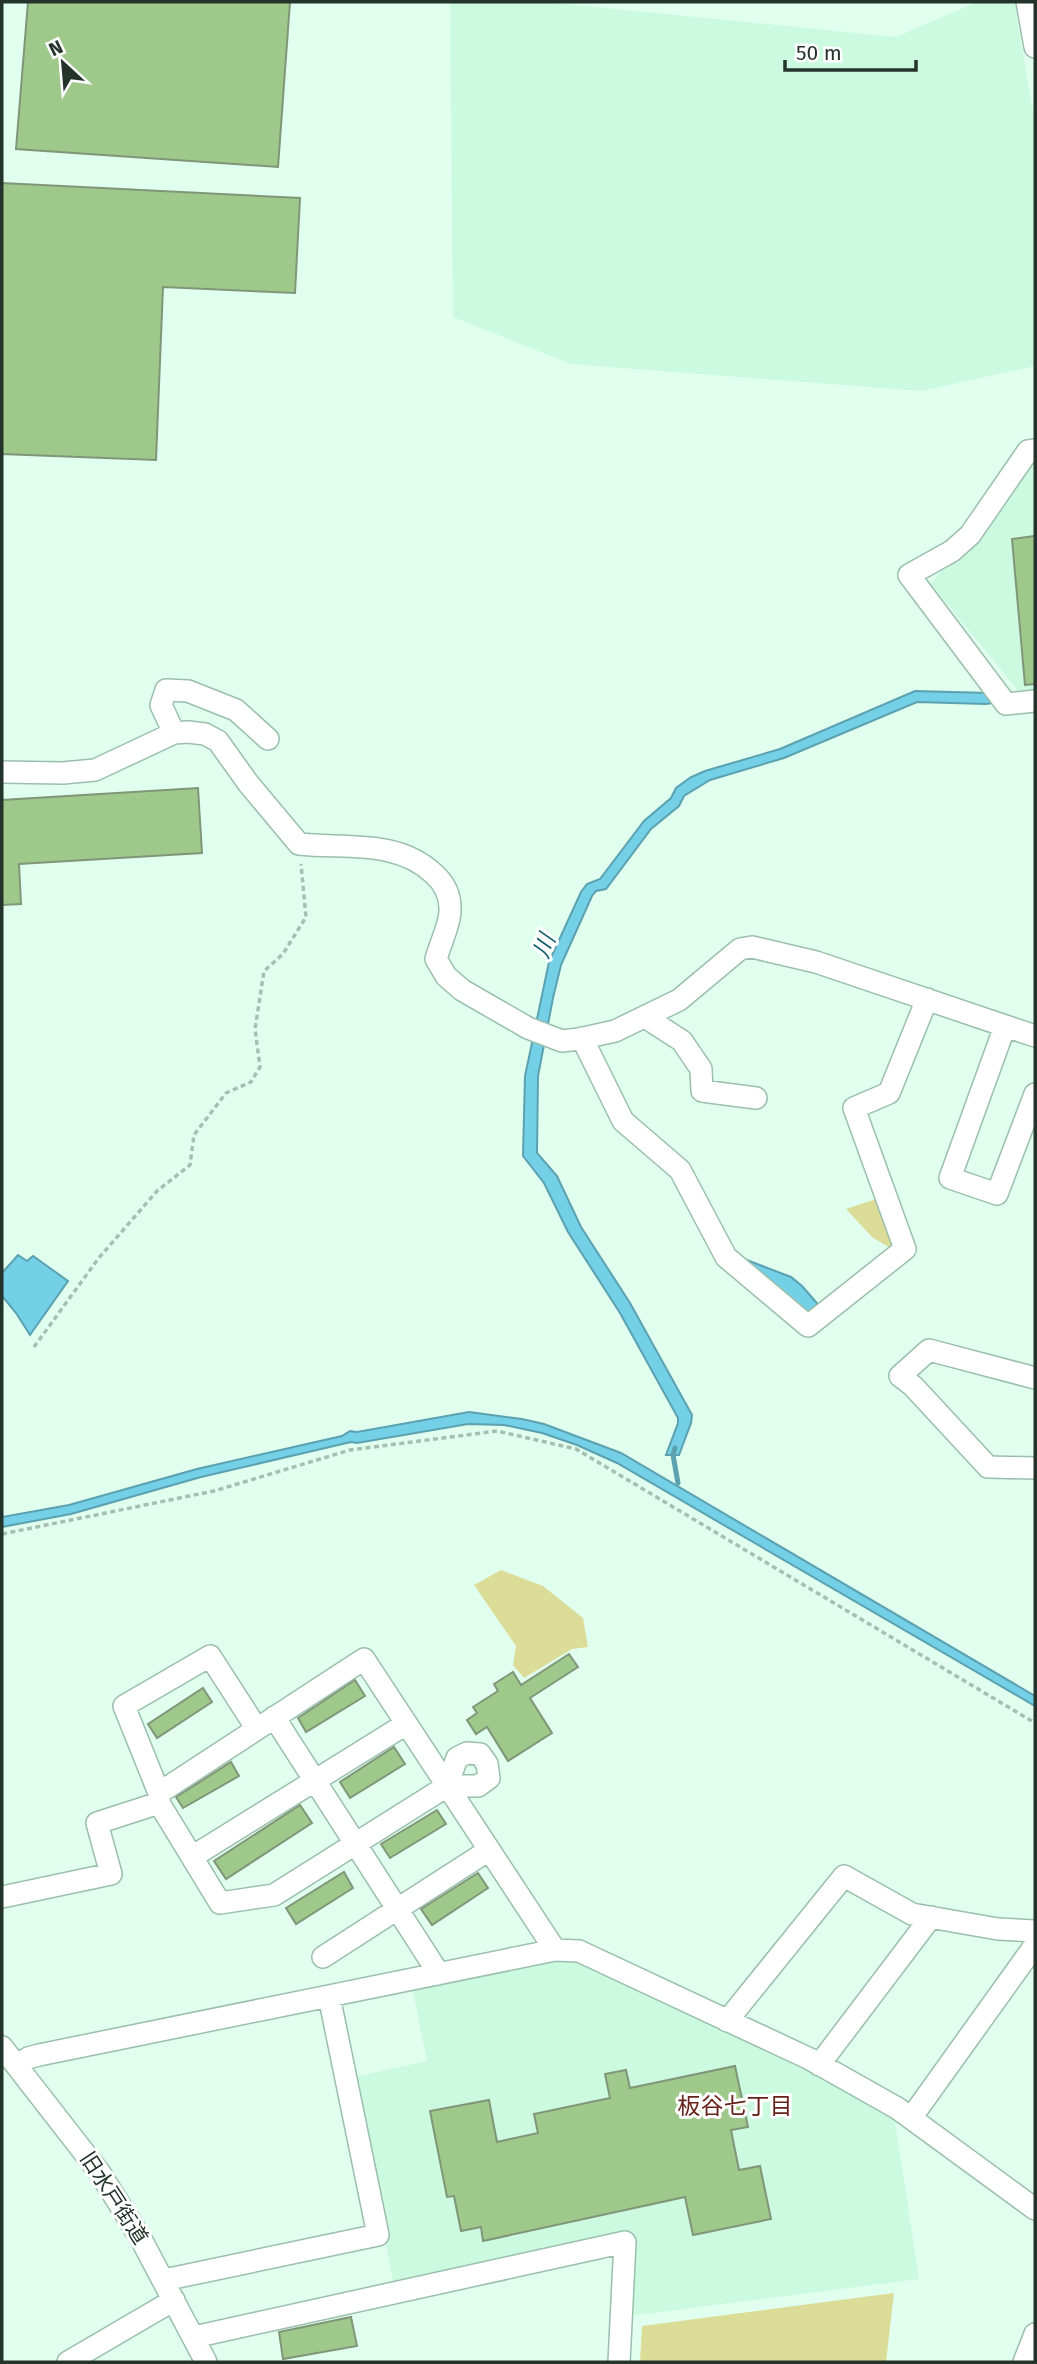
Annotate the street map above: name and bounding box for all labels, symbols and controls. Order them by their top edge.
north arrow [28,28,98,98]
scale bar [785,28,916,72]
text: N [45,35,66,61]
text: 50 m [796,40,842,66]
water label: 川 [527,927,562,962]
district label: 板谷七丁目 [678,2092,793,2120]
street label: 旧水戸街道 [75,2147,153,2249]

